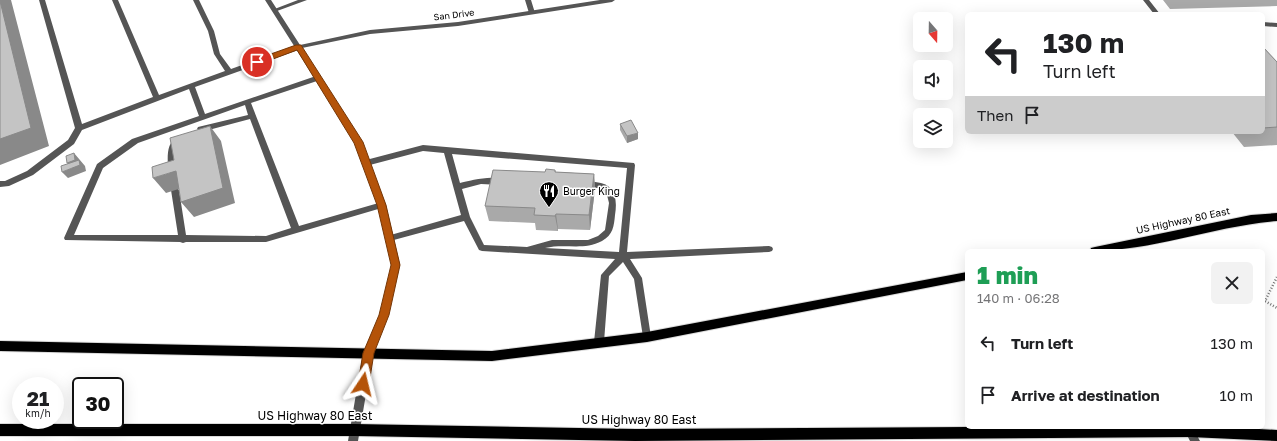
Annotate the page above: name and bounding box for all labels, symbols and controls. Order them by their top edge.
street label: San Drive [433,7,475,22]
north arrow [913,12,953,52]
map controls [913,12,953,148]
text: 130 m [1043,26,1124,59]
icon: left [977,28,1029,80]
pin [240,45,274,79]
icon: arrive [246,51,268,73]
button: sound [913,60,953,100]
text: Turn left [1043,60,1116,82]
icon: arrive [1021,104,1043,126]
text: Then [977,106,1013,124]
button: layers [913,108,953,148]
restaurant icon: Burger King [538,180,560,208]
place label: Burger King [563,185,620,197]
street label: US Highway 80 East [1135,204,1231,236]
text: 1 min [977,260,1038,289]
button: close [1211,262,1253,304]
text: 140 m · 06:28 [977,290,1060,306]
icon: left [977,332,999,354]
text: Turn left [1011,334,1073,352]
text: 130 m [1211,334,1253,352]
position arrow [342,363,384,405]
speed limit sign: 30 [72,377,124,429]
icon: arrive [977,384,999,406]
text: 21 [27,386,49,410]
text: Arrive at destination [1011,386,1160,404]
text: 10 m [1219,386,1253,404]
text: km/h [25,407,51,419]
street label: US Highway 80 East [257,408,373,423]
street label: US Highway 80 East [581,412,697,427]

